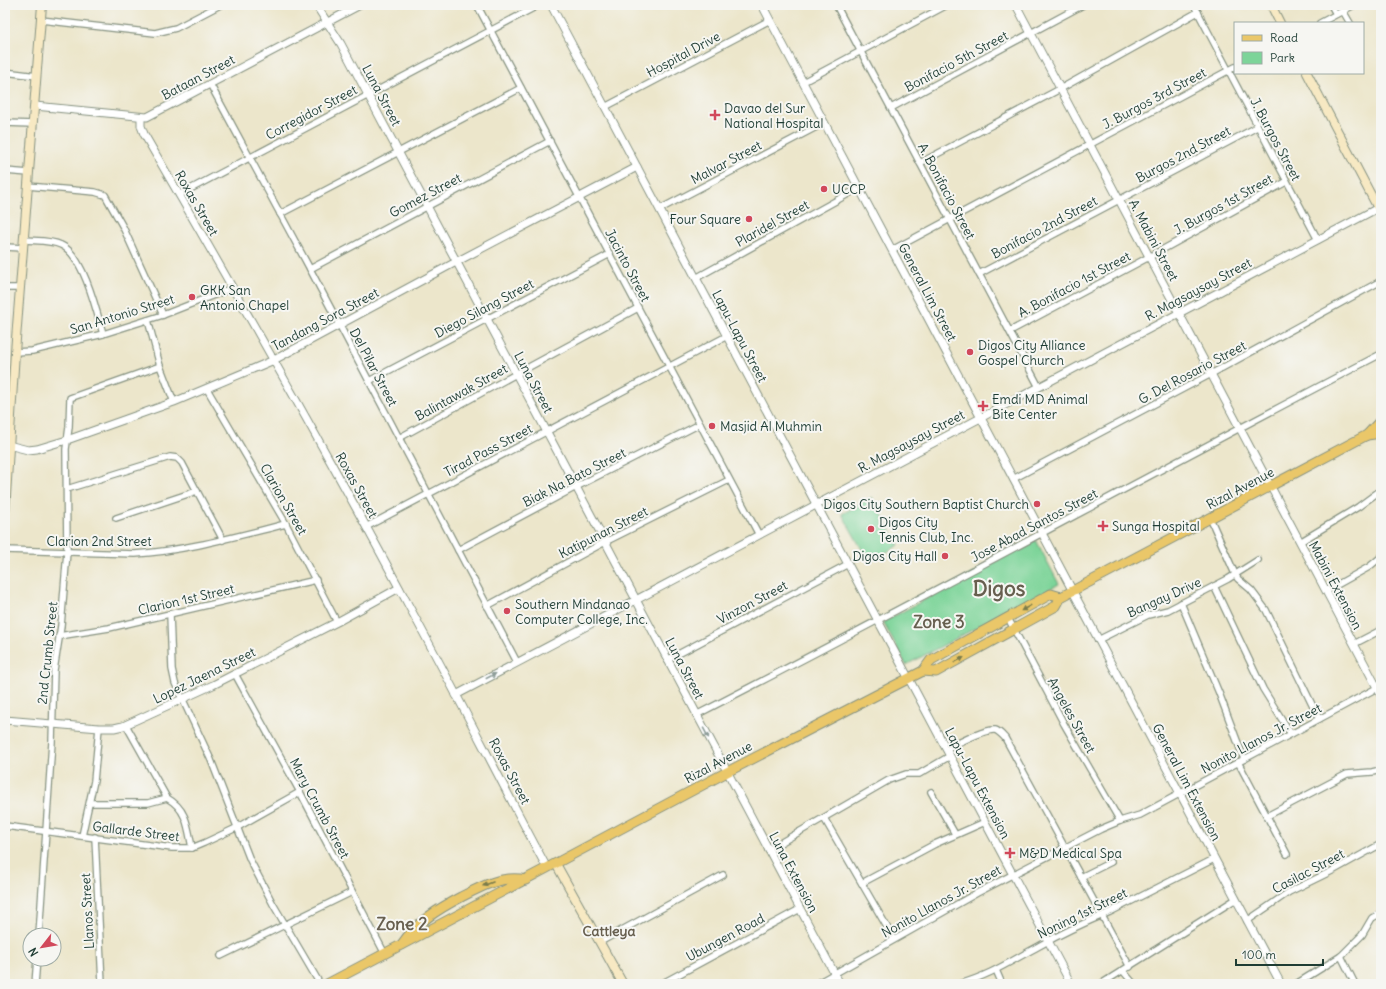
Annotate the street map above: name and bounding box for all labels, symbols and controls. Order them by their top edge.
legend [1234,22,1364,74]
street label: Bonifacio 5th Street [902,27,1011,96]
street label: Hospital Drive [643,28,723,81]
text: Road [1270,30,1298,45]
text: Park [1270,50,1295,65]
street label: Bataan Street [159,51,238,104]
street label: Luna Street [358,62,405,129]
street label: J. Burgos 3rd Street [1099,64,1210,133]
street label: Corregidor Street [263,81,360,144]
street label: J. Burgos Street [1246,95,1305,184]
place label: Davao del Sur National Hospital [724,100,823,132]
marker: Davao del Sur National Hospital [709,109,721,121]
street label: Burgos 2nd Street [1133,122,1234,187]
street label: Malvar Street [688,136,765,188]
street label: A. Bonifacio Street [914,140,979,243]
street label: Roxas Street [171,168,222,239]
street label: Gomez Street [386,169,465,222]
street label: J. Burgos 1st Street [1171,170,1276,239]
place label: UCCP [832,181,866,198]
marker: UCCP [819,184,829,194]
street label: Bonifacio 2nd Street [988,192,1101,263]
street label: Plaridel Street [732,196,813,251]
street label: A. Mabini Street [1125,196,1183,285]
place label: Four Square [670,211,741,228]
marker: Four Square [744,214,754,224]
street label: Jacinto Street [601,226,654,305]
street label: General Lim Street [895,240,961,345]
street label: A. Bonifacio 1st Street [1015,247,1134,321]
street label: R. Magsaysay Street [1142,254,1255,325]
street label: Diego Silang Street [432,275,537,342]
place label: GKK San Antonio Chapel [200,282,289,314]
street label: Tandang Sora Street [269,284,382,355]
street label: Lapu-Lapu Street [708,287,771,386]
street label: San Antonio Street [68,290,177,338]
marker: GKK San Antonio Chapel [187,292,197,302]
street label: Del Pilar Street [346,325,402,410]
place label: Digos City Alliance Gospel Church [978,337,1085,369]
street label: G. Del Rosario Street [1135,337,1250,408]
marker: Digos City Alliance Gospel Church [965,347,975,357]
street label: Luna Street [510,349,557,416]
street label: Balintawak Street [412,360,511,425]
place label: Emdi MD Animal Bite Center [992,391,1088,423]
marker: Emdi MD Animal Bite Center [977,400,989,412]
street label: R. Magsaysay Street [855,406,968,477]
place label: Masjid Al Muhmin [720,418,823,435]
street label: Tirad Pass Street [441,420,536,481]
marker: Masjid Al Muhmin [707,421,717,431]
street label: Biak Na Bato Street [520,444,629,511]
street label: Roxas Street [332,449,382,522]
street label: Clarion Street [256,460,311,539]
street label: Rizal Avenue [1203,463,1277,513]
street label: Jose Abad Santos Street [968,485,1101,566]
place label: Digos City Southern Baptist Church [823,496,1029,513]
marker: Digos City Southern Baptist Church [1032,499,1042,509]
street label: Katipunan Street [556,502,651,562]
place label: Digos City Tennis Club, Inc. [879,514,973,546]
place label: Sunga Hospital [1112,518,1200,535]
marker: Sunga Hospital [1097,520,1109,532]
marker: Digos City Tennis Club, Inc. [866,524,876,534]
street label: Clarion 2nd Street [46,533,152,550]
street label: Mabini Extension [1305,538,1366,633]
place label: Digos City Hall [852,548,937,565]
marker: Digos City Hall [940,551,950,561]
street label: Bangay Drive [1125,574,1204,621]
district label: Digos [973,575,1026,602]
street label: Vinzon Street [714,577,791,628]
street label: Clarion 1st Street [136,580,237,619]
place label: Southern Mindanao Computer College, Inc. [515,596,648,628]
street label: 2nd Crumb Street [34,600,61,705]
one-way arrow [1020,605,1032,611]
marker: Southern Mindanao Computer College, Inc. [502,606,512,616]
district label: Zone 3 [913,611,965,633]
street label: Luna Street [661,635,708,702]
street label: Lopez Jaena Street [150,643,259,708]
one-way arrow [953,657,965,663]
one-way arrow [485,673,496,680]
street label: Angeles Street [1044,674,1100,757]
street label: Nonito Llanos Jr. Street [1198,699,1325,777]
street label: General Lim Extension [1148,721,1225,844]
street label: Lapu-Lapu Extension [941,725,1014,842]
one-way arrow [703,727,709,739]
street label: Roxas Street [485,735,534,808]
street label: Rizal Avenue [681,737,755,787]
street label: Mary Crumb Street [286,755,354,862]
street label: Gallarde Street [91,818,181,845]
street label: Luna Extension [765,829,822,916]
place label: M&D Medical Spa [1019,845,1122,862]
street label: Casilac Street [1269,845,1348,898]
marker: M&D Medical Spa [1004,847,1016,859]
street label: Nonito Llanos Jr. Street [878,861,1005,941]
street label: Llanos Street [77,872,98,949]
one-way arrow [481,882,493,888]
street label: Noning 1st Street [1035,884,1130,943]
street label: Ubungen Road [683,909,768,965]
district label: Zone 2 [376,913,428,935]
district label: Cattleya [582,922,636,940]
north arrow [22,927,62,967]
scale bar [1236,941,1323,967]
text: N [25,945,41,959]
text: 100 m [1242,947,1276,962]

